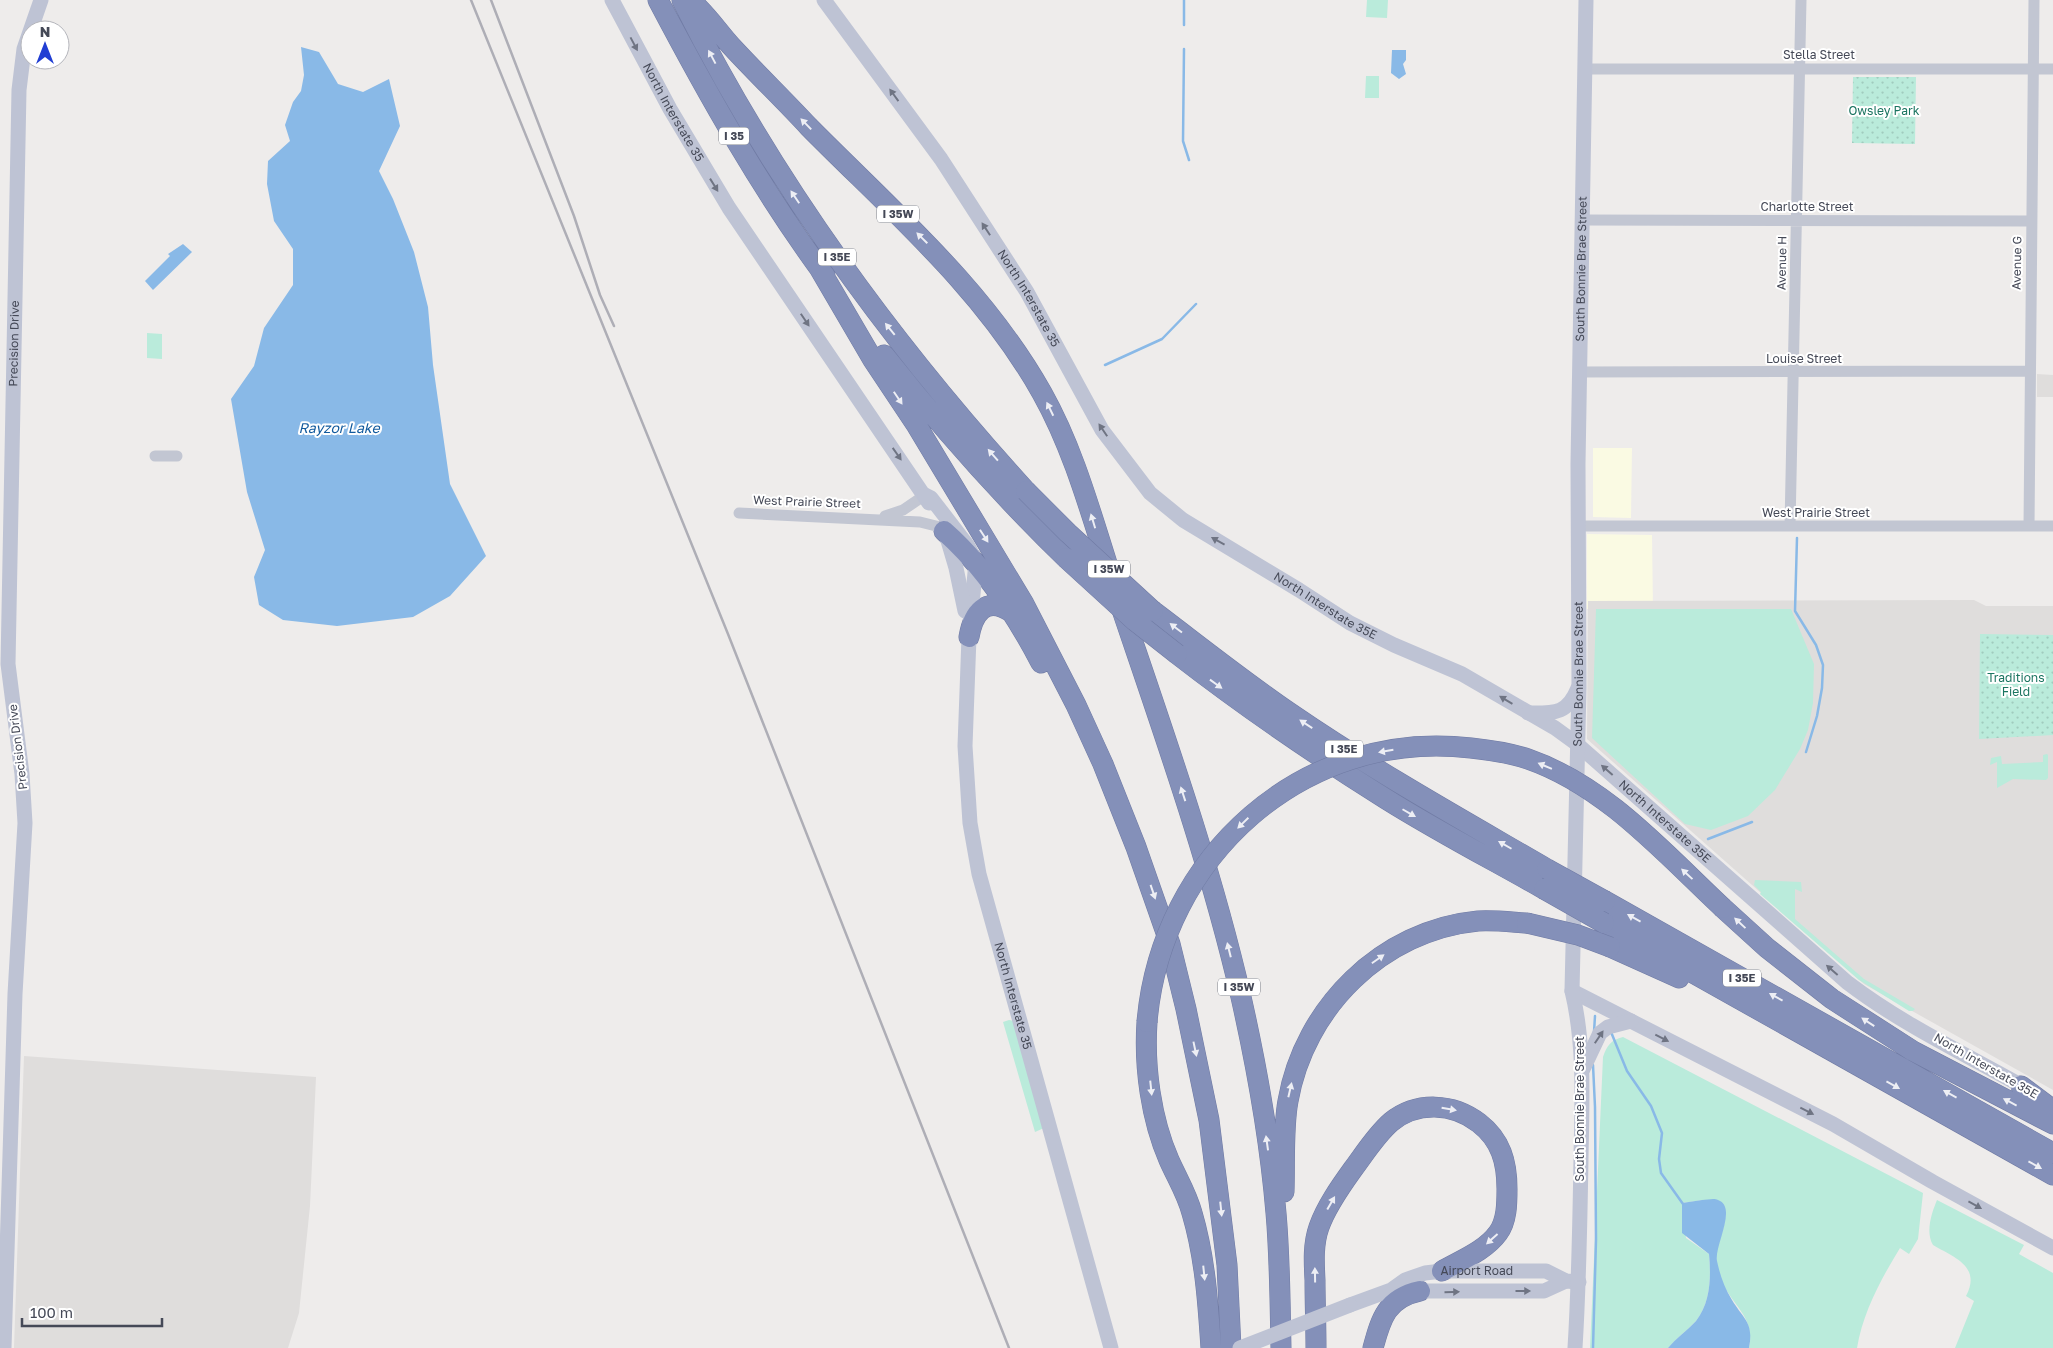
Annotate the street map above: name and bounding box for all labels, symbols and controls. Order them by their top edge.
north arrow [20,20,70,70]
text: N [40,23,50,40]
one-way arrow [630,36,638,51]
street label: Stella Street [1783,47,1855,62]
one-way arrow [708,50,716,65]
street label: North Interstate 35 [640,60,708,164]
one-way arrow [889,88,899,102]
park label: Owsley Park [1848,103,1920,118]
one-way arrow [800,118,812,130]
road number: I 35 [719,128,749,144]
one-way arrow [710,178,719,192]
one-way arrow [790,190,800,204]
street label: South Bonnie Brae Street [1572,196,1590,342]
street label: Charlotte Street [1761,199,1854,214]
road number: I 35W [877,205,919,222]
one-way arrow [981,222,991,236]
one-way arrow [916,232,928,244]
street label: Avenue H [1774,236,1789,290]
street label: Avenue G [2009,236,2024,290]
street label: North Interstate 35 [994,246,1063,349]
road number: I 35E [818,248,856,266]
street label: Precision Drive [5,300,22,387]
one-way arrow [800,313,810,327]
one-way arrow [884,323,895,336]
street label: Louise Street [1766,351,1842,366]
one-way arrow [893,391,903,404]
one-way arrow [1046,402,1054,416]
water label: Rayzor Lake [298,419,380,436]
one-way arrow [1098,423,1107,437]
one-way arrow [892,447,902,461]
one-way arrow [987,449,999,461]
street label: West Prairie Street [753,492,861,511]
street label: West Prairie Street [1762,505,1870,520]
one-way arrow [1089,513,1096,528]
one-way arrow [979,529,988,542]
one-way arrow [1211,537,1224,546]
road number: I 35W [1088,560,1130,578]
street label: North Interstate 35E [1271,569,1380,642]
street label: South Bonnie Brae Street [1570,601,1586,747]
one-way arrow [1169,622,1182,633]
park label: Traditions Field [1987,670,2045,699]
one-way arrow [1209,679,1223,689]
one-way arrow [1500,696,1513,705]
street label: Precision Drive [5,703,30,791]
one-way arrow [1300,719,1313,729]
road number: I 35E [1325,741,1363,758]
one-way arrow [1377,747,1393,755]
one-way arrow [1538,762,1552,770]
one-way arrow [1601,764,1613,776]
street label: North Interstate 35E [1616,777,1714,866]
one-way arrow [1179,786,1187,801]
one-way arrow [1403,808,1416,817]
one-way arrow [1237,816,1249,828]
one-way arrow [1498,840,1512,849]
one-way arrow [1682,868,1694,880]
one-way arrow [1149,885,1157,900]
one-way arrow [1627,913,1641,922]
one-way arrow [1734,917,1746,929]
street label: North Interstate 35 [991,940,1035,1051]
one-way arrow [1225,942,1233,957]
one-way arrow [1372,954,1385,964]
one-way arrow [1826,964,1839,975]
road number: I 35E [1723,970,1761,986]
road number: I 35W [1218,979,1260,996]
one-way arrow [1768,993,1783,1001]
one-way arrow [1862,1018,1875,1027]
one-way arrow [1594,1030,1604,1044]
street label: North Interstate 35E [1931,1030,2041,1102]
one-way arrow [1655,1034,1669,1042]
street label: South Bonnie Brae Street [1572,1036,1587,1182]
one-way arrow [1191,1042,1199,1057]
one-way arrow [1147,1081,1155,1097]
one-way arrow [1886,1081,1901,1089]
one-way arrow [1286,1083,1294,1098]
one-way arrow [1943,1090,1956,1099]
one-way arrow [2003,1098,2017,1106]
one-way arrow [1442,1105,1458,1113]
one-way arrow [1800,1107,1814,1115]
one-way arrow [1263,1135,1271,1151]
one-way arrow [2029,1160,2042,1169]
one-way arrow [1327,1196,1336,1209]
one-way arrow [1969,1201,1982,1210]
one-way arrow [1217,1202,1225,1218]
one-way arrow [1485,1233,1498,1244]
street label: Airport Road [1440,1263,1513,1278]
one-way arrow [1200,1265,1208,1281]
one-way arrow [1310,1267,1318,1283]
one-way arrow [1515,1287,1531,1295]
one-way arrow [1444,1288,1460,1296]
scale bar [22,1296,162,1328]
text: 100 m [30,1303,73,1321]

